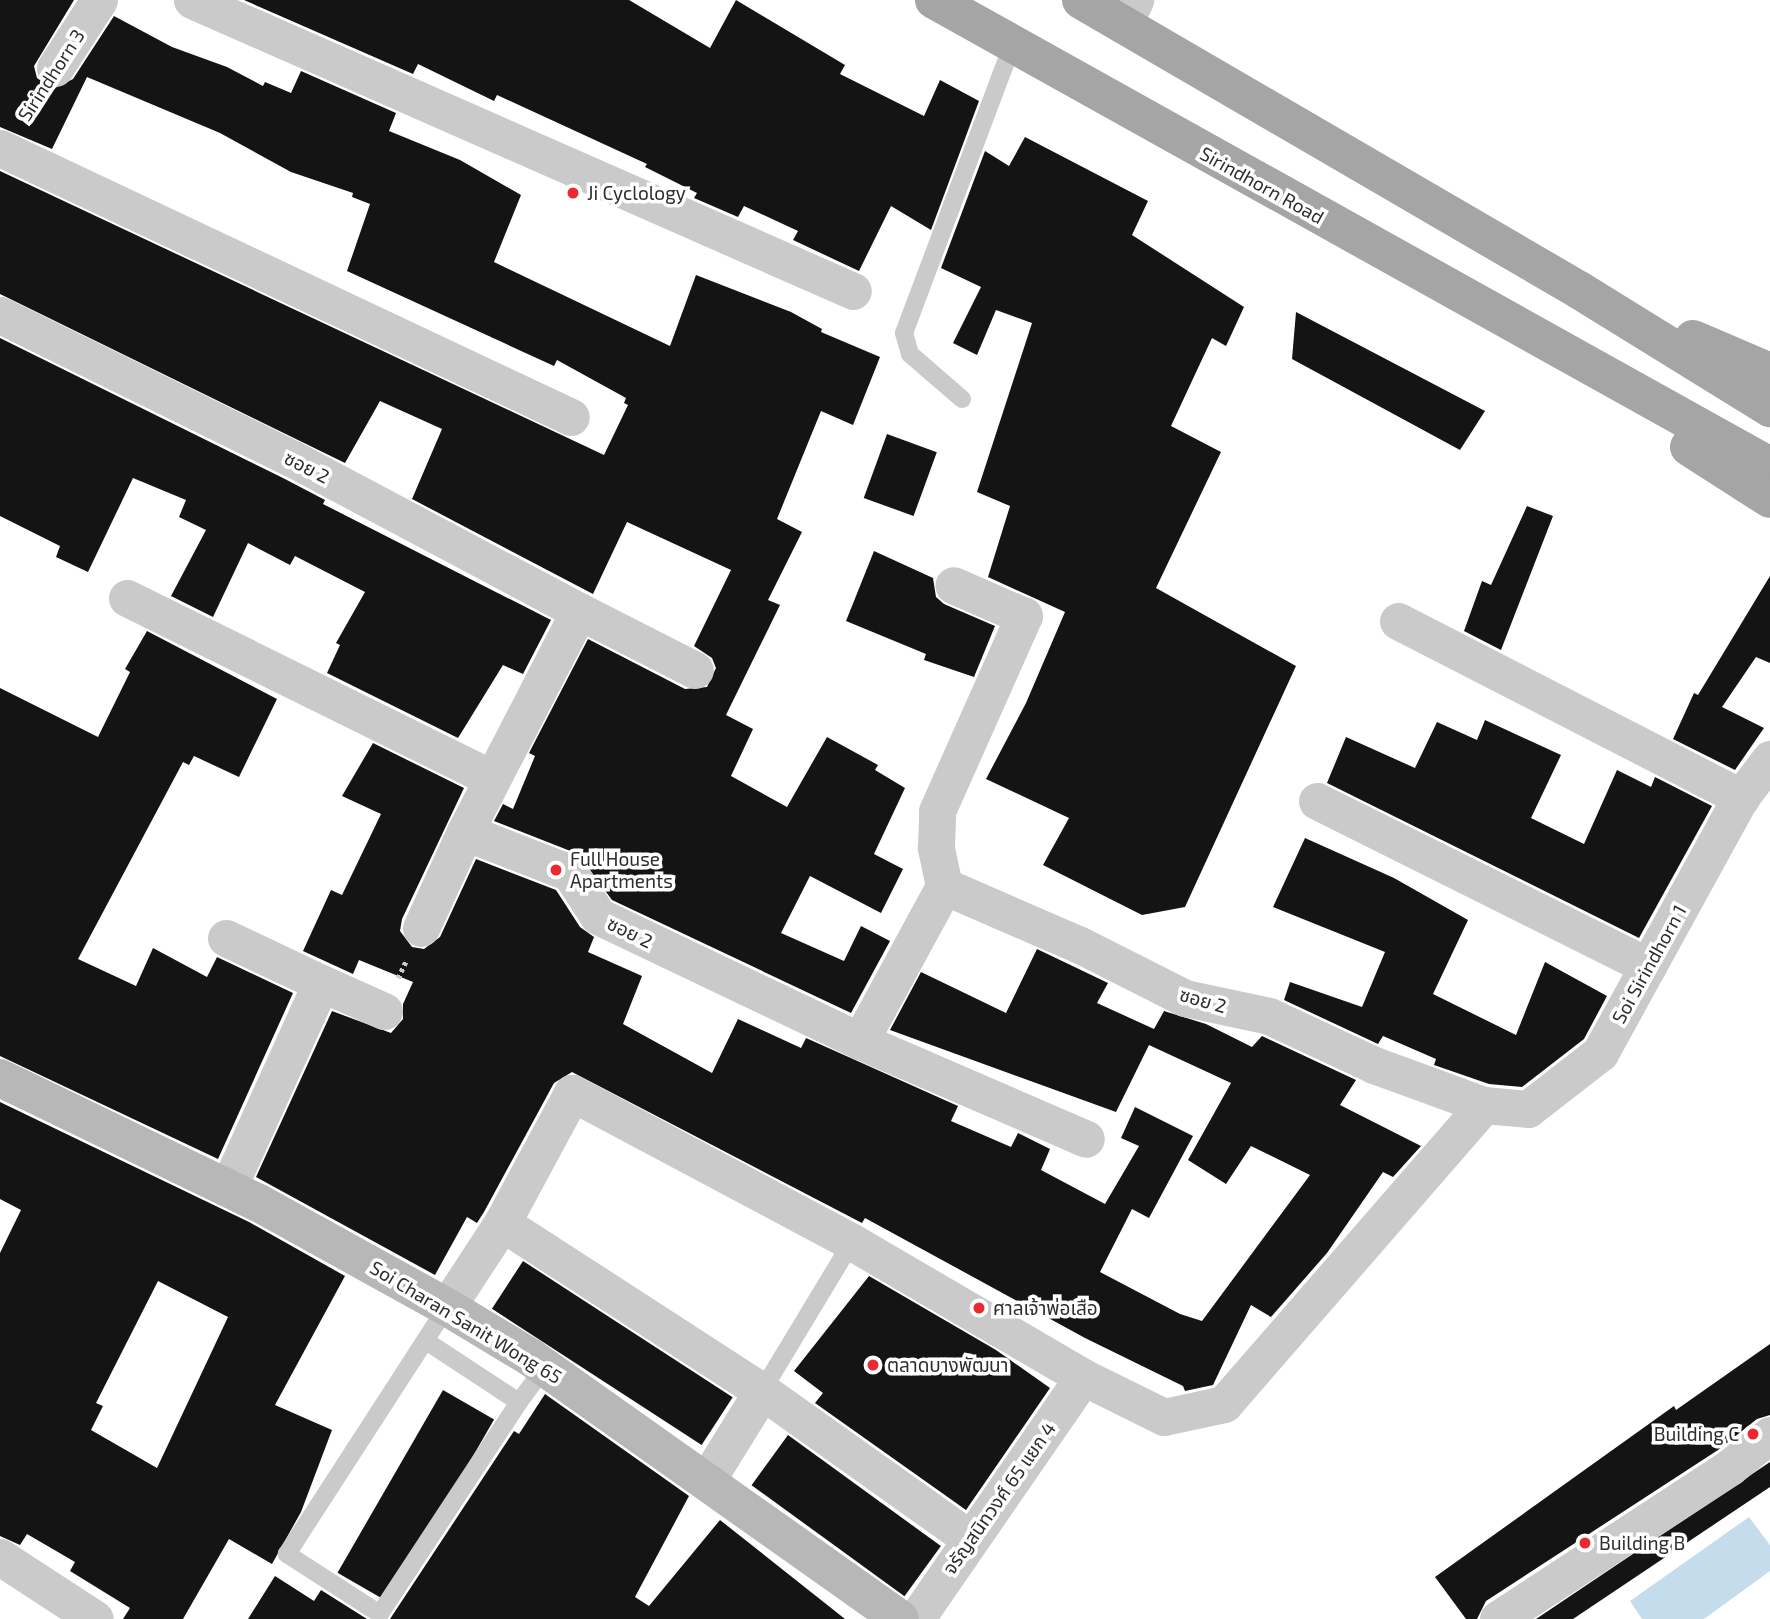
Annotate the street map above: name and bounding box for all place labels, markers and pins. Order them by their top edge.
place label: Ji Cyclology [587,182,686,204]
marker: Ji Cyclology [565,185,581,201]
place label: Full House Apartments [570,848,673,892]
marker: Full House Apartments [548,862,564,878]
place label: ศาลเจ้าพ่อเสือ [993,1297,1098,1319]
marker: ศาลเจ้าพ่อเสือ [971,1300,987,1316]
place label: ตลาดบางพัฒนา [887,1354,1008,1376]
marker: ตลาดบางพัฒนา [865,1357,881,1373]
place label: Building C [1654,1423,1739,1445]
marker: Building C [1745,1426,1761,1442]
place label: Building B [1599,1532,1685,1554]
marker: Building B [1577,1535,1593,1551]

